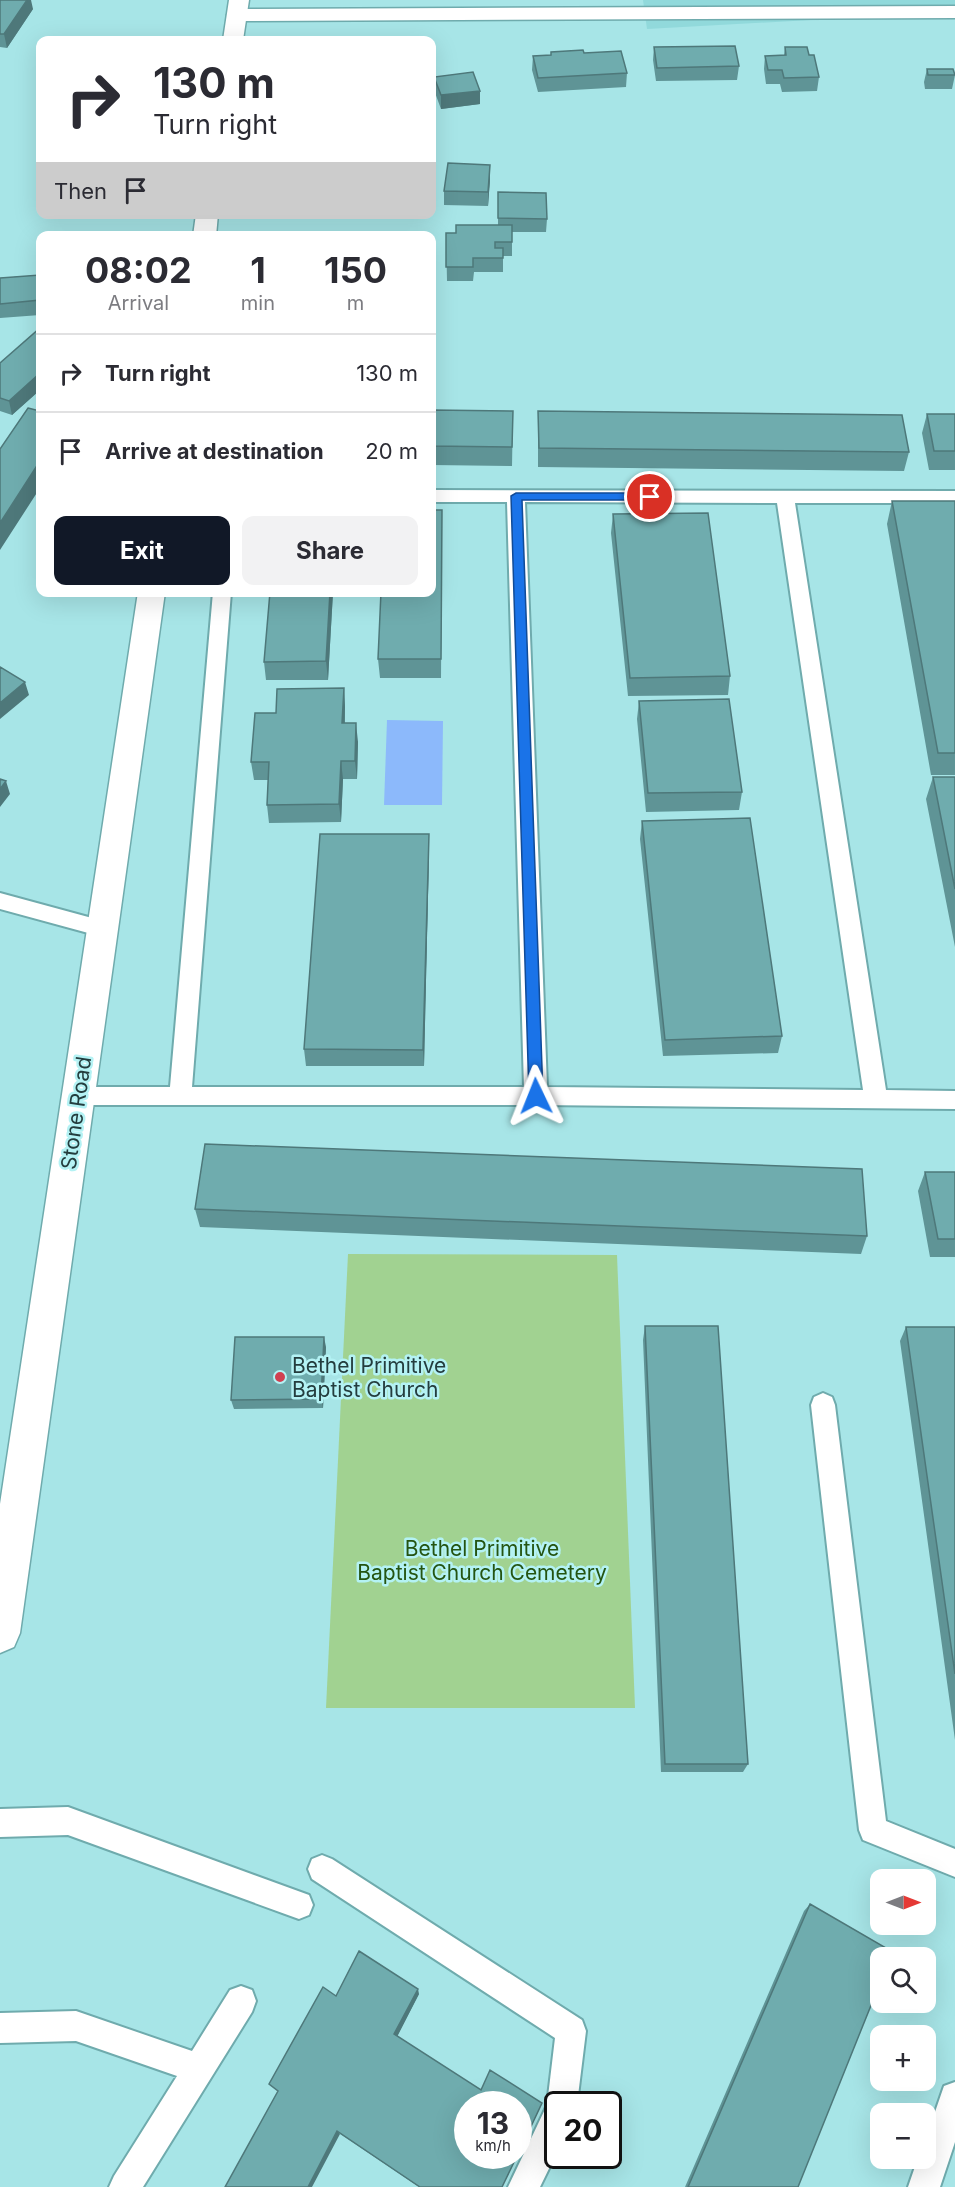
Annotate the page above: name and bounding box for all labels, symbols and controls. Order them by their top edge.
text: 130 m [153,57,275,108]
icon: right [54,60,132,138]
text: Turn right [153,108,277,141]
icon: arrive [119,174,152,207]
text: Then [54,178,107,204]
text: 08:02 [85,248,192,292]
text: 1 [250,248,266,292]
text: 150 [324,248,387,292]
text: Arrival [108,291,169,315]
text: min [241,291,275,315]
text: m [347,291,364,315]
icon: right [54,357,87,390]
text: Turn right [105,360,211,386]
text: 130 m [356,360,418,386]
icon: arrive [54,435,87,468]
text: Arrive at destination [105,438,324,464]
text: 20 m [365,438,418,464]
pin [624,471,675,522]
icon: arrive [633,480,666,513]
button: Exit [54,516,230,585]
button: Share [242,516,418,585]
street label: Stone Road [56,1055,96,1171]
position arrow [504,1064,568,1128]
place label: Bethel Primitive Baptist Church [292,1353,446,1402]
marker: Bethel Primitive Baptist Church [273,1370,287,1384]
park label: Bethel Primitive Baptist Church Cemetery [357,1536,607,1585]
north arrow [870,1869,936,1935]
map controls [870,1869,936,2169]
button: search [870,1947,936,2013]
button: + [870,2025,936,2091]
speed limit sign: 20 [544,2091,622,2169]
button: − [870,2103,936,2169]
text: 13 [477,2105,509,2141]
text: km/h [475,2136,511,2155]

